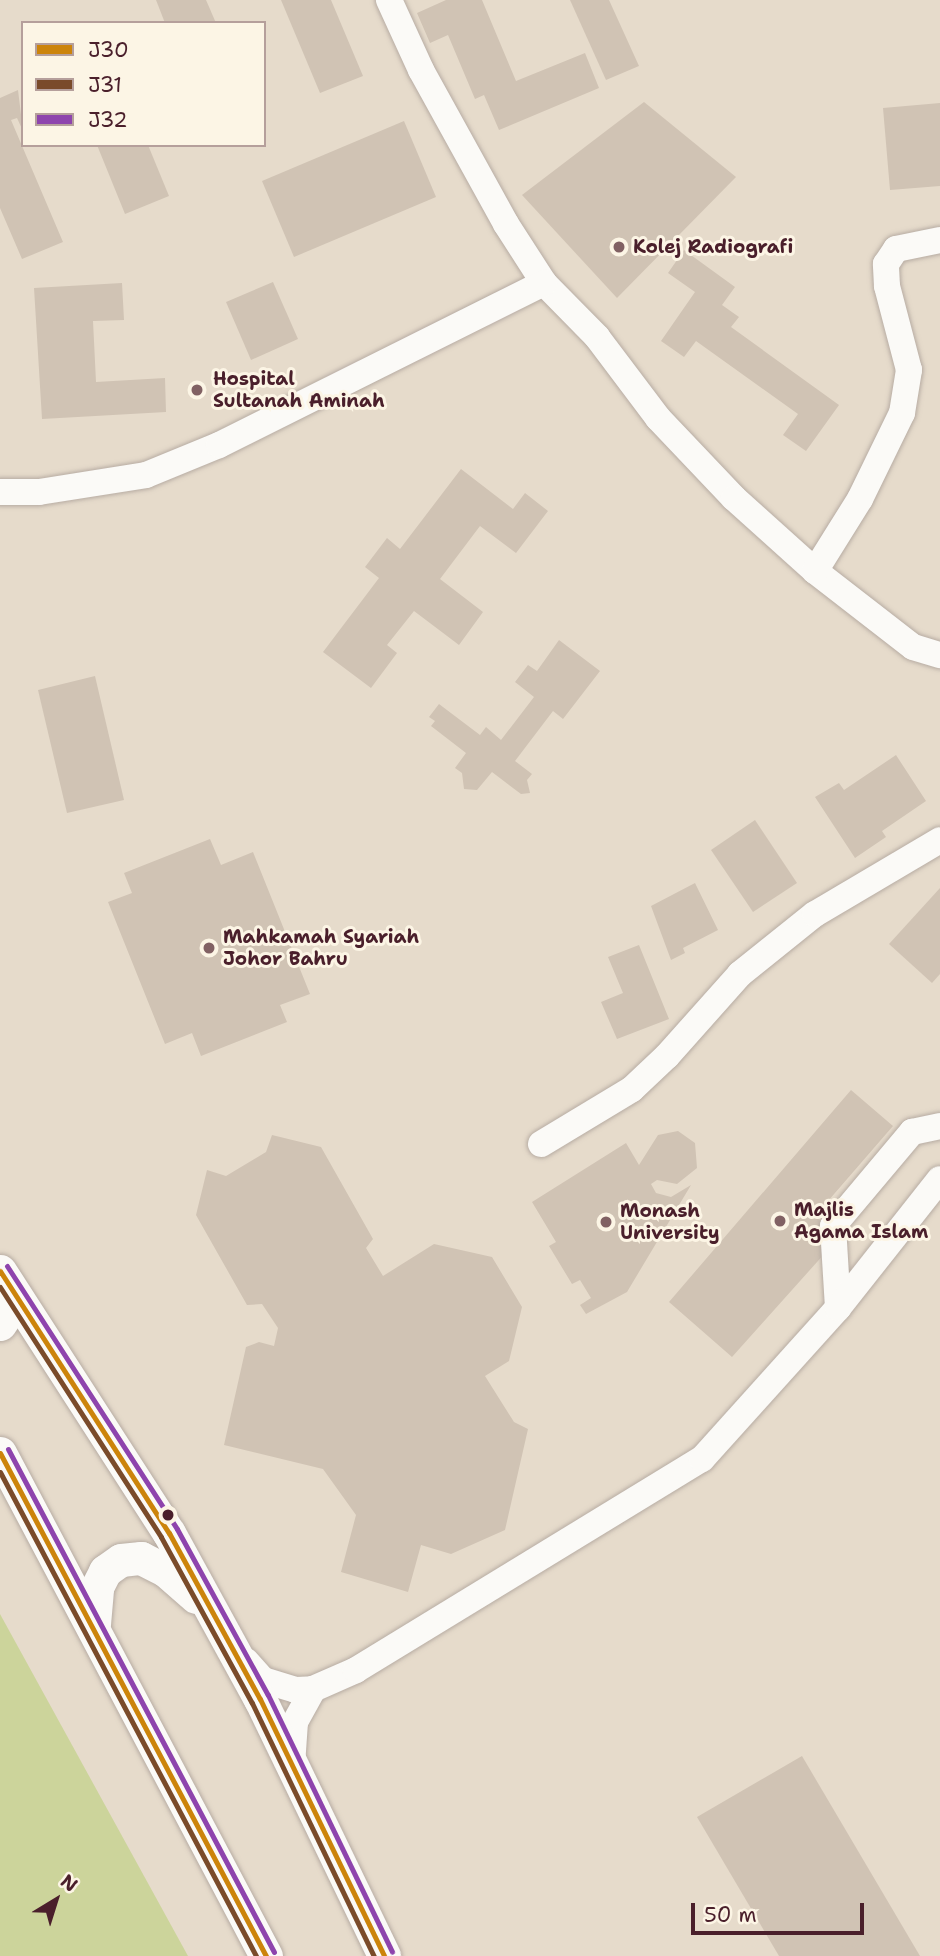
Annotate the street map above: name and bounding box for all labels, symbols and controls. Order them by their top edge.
legend [21,21,266,147]
text: J30 [88,36,129,64]
text: J31 [88,71,122,99]
text: J32 [88,106,128,134]
place label: Kolej Radiografi [633,236,793,258]
marker: Kolej Radiografi [611,239,627,255]
place label: Hospital Sultanah Aminah [213,368,385,412]
marker: Hospital Sultanah Aminah [187,380,207,400]
place label: Mahkamah Syariah Johor Bahru [223,926,419,970]
marker: Mahkamah Syariah Johor Bahru [201,940,217,956]
place label: Majlis Agama Islam [794,1199,928,1243]
place label: Monash University [620,1200,720,1244]
marker: Majlis Agama Islam [772,1213,788,1229]
marker: Monash University [598,1214,614,1230]
unlabelled marker [161,1508,175,1522]
north arrow [21,1865,91,1935]
text: N [56,1869,83,1898]
scale bar [695,1890,868,1934]
text: 50 m [704,1901,757,1929]

